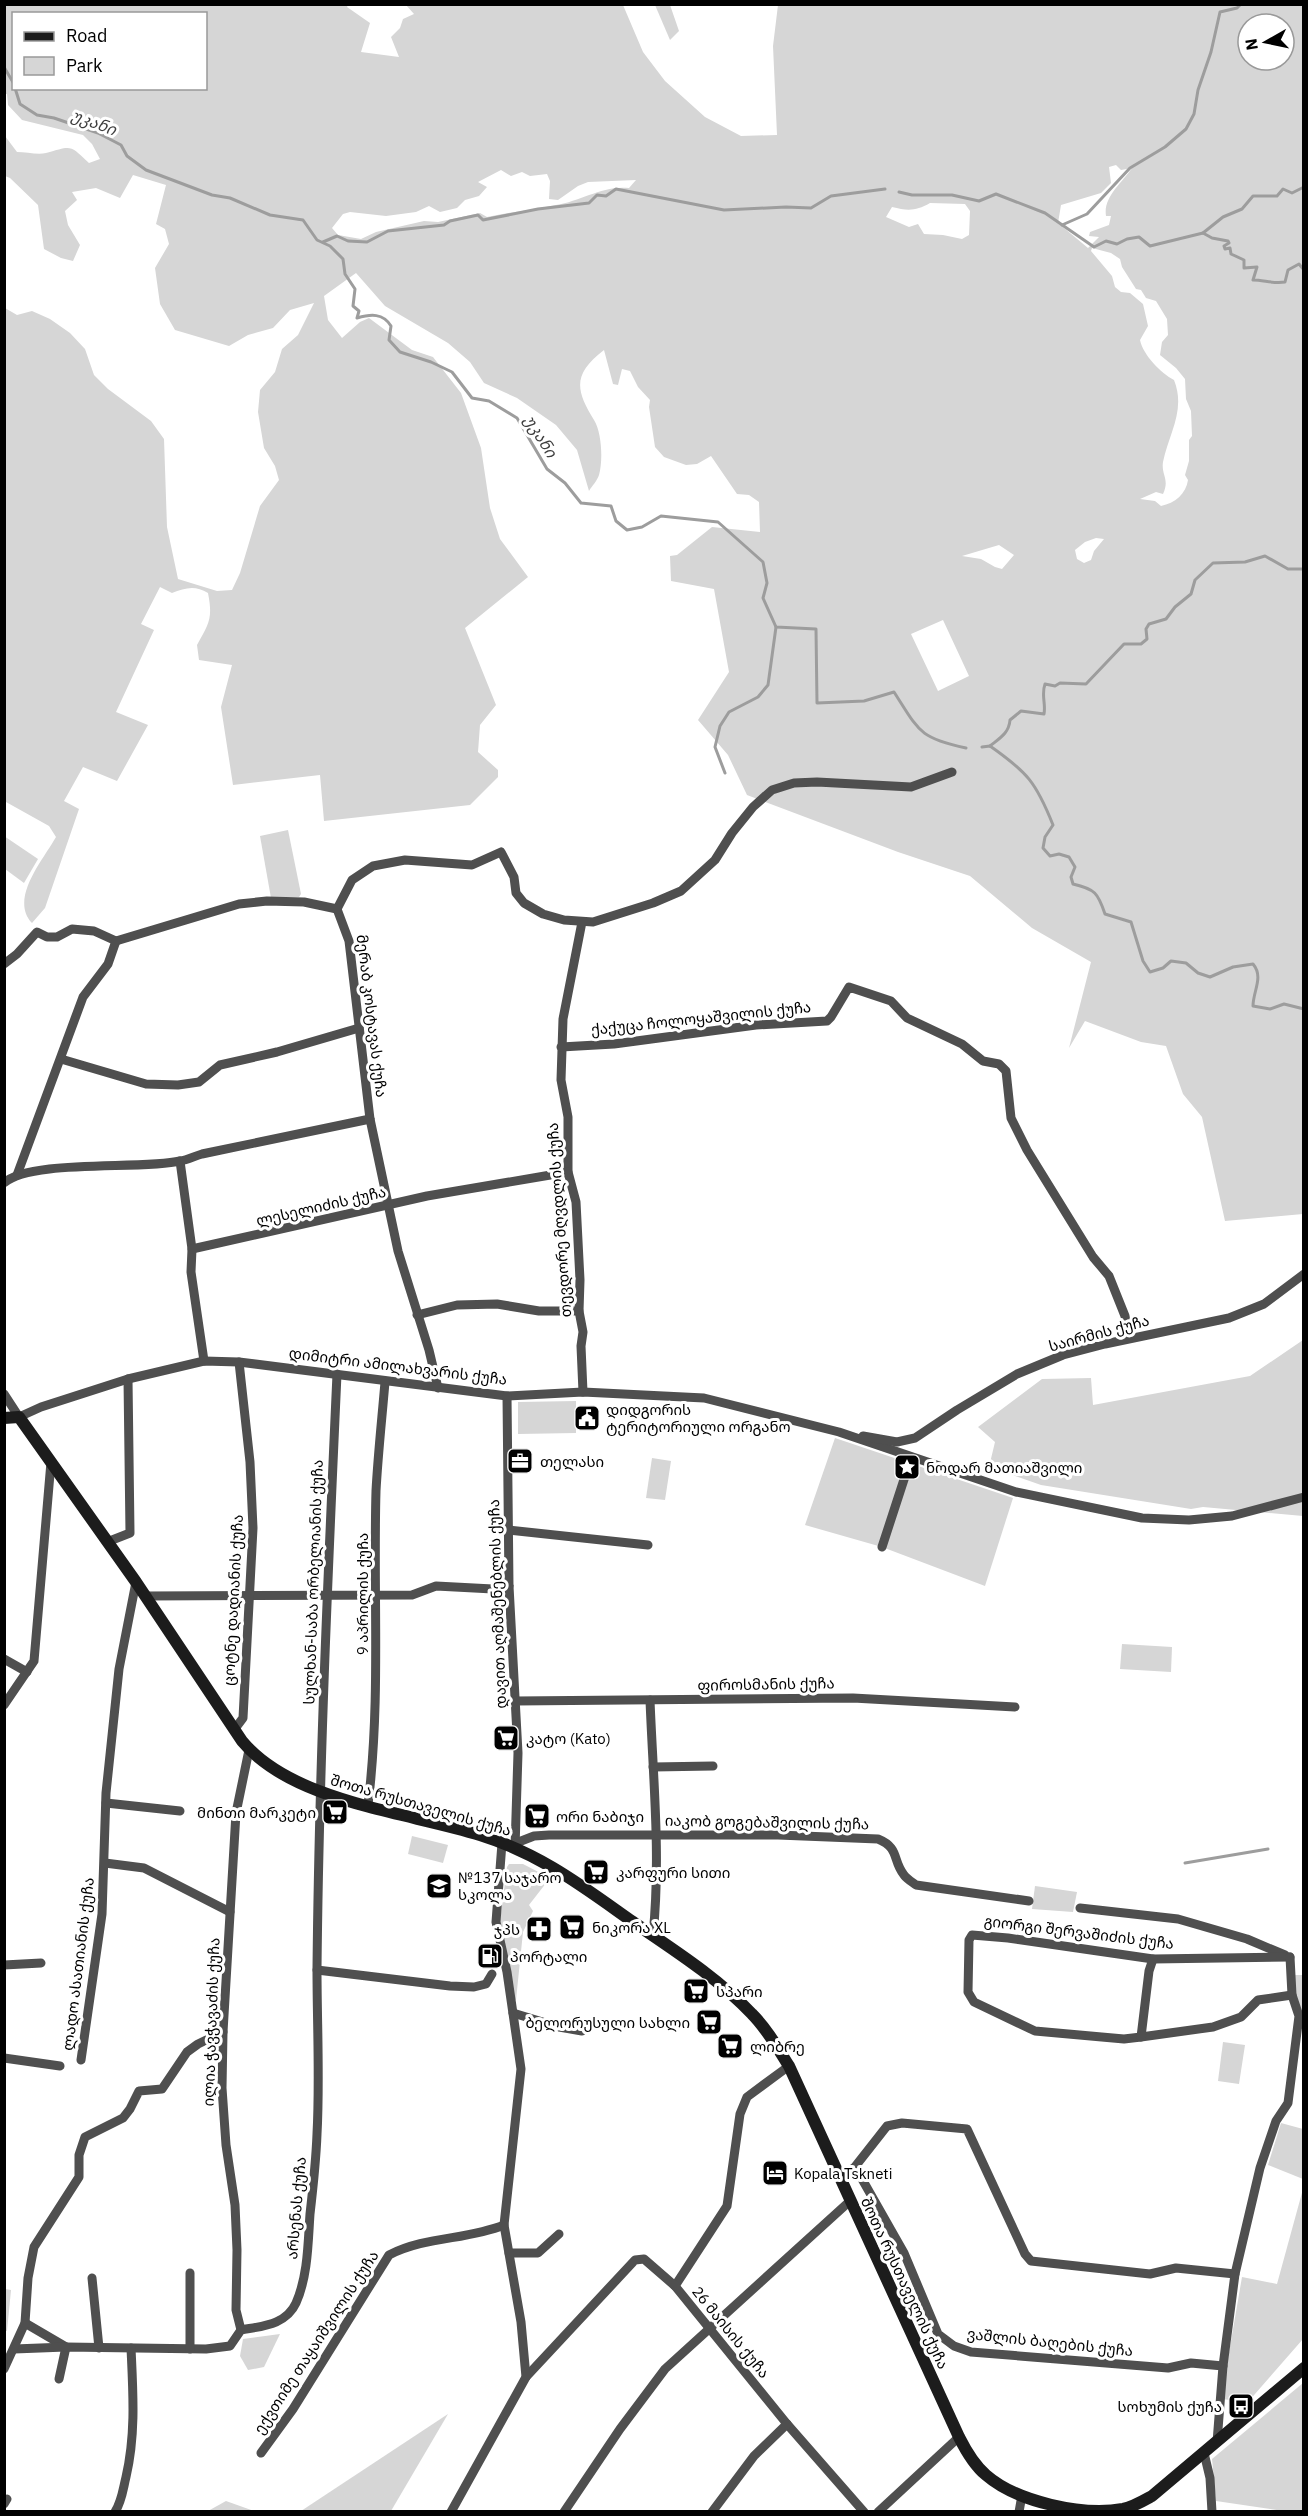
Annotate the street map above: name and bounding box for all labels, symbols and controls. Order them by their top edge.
legend [12,12,207,90]
north arrow [1236,12,1296,72]
text: Road [66,24,107,47]
text: N [1240,37,1262,52]
text: Park [66,54,103,77]
water label: უკანი [69,105,120,140]
water label: უკანი [520,411,562,462]
street label: მერაბ კოსტავას ქუჩა [353,934,391,1098]
street label: ქაქუცა ჩოლოყაშვილის ქუჩა [590,997,812,1039]
street label: თევდორე მღვდლის ქუჩა [543,1122,575,1318]
street label: ლესელიძის ქუჩა [254,1182,388,1230]
street label: საირმის ქუჩა [1047,1310,1151,1356]
street label: დიმიტრი ამილახვარის ქუჩა [288,1343,508,1389]
place label: დიდგორის ტერიტორიული ორგანო [606,1400,791,1436]
public building icon: დიდგორის ტერიტორიული ორგანო [572,1403,602,1433]
office icon: თელასი [505,1446,535,1476]
place label: თელასი [540,1452,604,1471]
place icon: ნოდარ მათიაშვილი [892,1452,922,1482]
place label: ნოდარ მათიაშვილი [926,1458,1082,1477]
street label: სულხან-საბა ორბელიანის ქუჩა [299,1459,327,1705]
street label: დავით აღმაშენებლის ქუჩა [484,1499,510,1709]
street label: ცოტნე დადიანის ქუჩა [219,1514,247,1686]
street label: 9 აპრილის ქუჩა [353,1533,372,1655]
street label: ფიროსმანის ქუჩა [697,1673,835,1695]
supermarket icon: კატო (Kato) [491,1723,521,1753]
place label: კატო (Kato) [526,1729,611,1748]
street label: შოთა რუსთაველის ქუჩა [328,1770,514,1840]
supermarket icon: მინთი მარკეტი [320,1797,350,1827]
supermarket icon: ორი ნაბიჯი [522,1801,552,1831]
place label: მინთი მარკეტი [197,1803,316,1822]
place label: ორი ნაბიჯი [556,1807,644,1826]
street label: იაკობ გოგებაშვილის ქუჩა [665,1811,869,1833]
supermarket icon: კარფური სითი [581,1857,611,1887]
place label: კარფური სითი [616,1863,730,1882]
place label: №137 საჯარო სკოლა [458,1868,562,1904]
school or university icon: №137 საჯარო სკოლა [424,1871,454,1901]
street label: ლადო ასათიანის ქუჩა [58,1876,98,2052]
street label: გიორგი შერვაშიძის ქუჩა [983,1911,1175,1953]
supermarket icon: ნიკორა XL [557,1912,587,1942]
pharmacy icon: ჯპს [524,1914,554,1944]
place label: ნიკორა XL [592,1918,671,1937]
place label: ჯპს [494,1920,520,1939]
street label: ილია ჭავჭავაძის ქუჩა [199,1937,223,2107]
fuel station icon: პორტალი [475,1941,505,1971]
place label: პორტალი [510,1947,587,1966]
supermarket icon: სპარი [681,1976,711,2006]
place label: სპარი [716,1982,763,2001]
supermarket icon: ბელორუსული სახლი [694,2007,724,2037]
place label: ბელორუსული სახლი [525,2013,690,2032]
supermarket icon: ლიბრე [715,2031,745,2061]
place label: ლიბრე [750,2037,805,2056]
street label: არსენას ქუჩა [282,2156,310,2260]
hotel icon: Kopala Tskneti [760,2158,790,2188]
place label: Kopala Tskneti [794,2164,892,2183]
street label: შოთა რუსთაველის ქუჩა [857,2194,953,2372]
street label: ექვთიმე თაყაიშვილის ქუჩა [249,2247,383,2437]
street label: 26 მაისის ქუჩა [688,2282,774,2382]
street label: ვაშლის ბაღების ქუჩა [966,2324,1134,2360]
bus stop icon: სოხუმის ქუჩა [1226,2391,1256,2421]
place label: სოხუმის ქუჩა [1118,2397,1222,2416]

